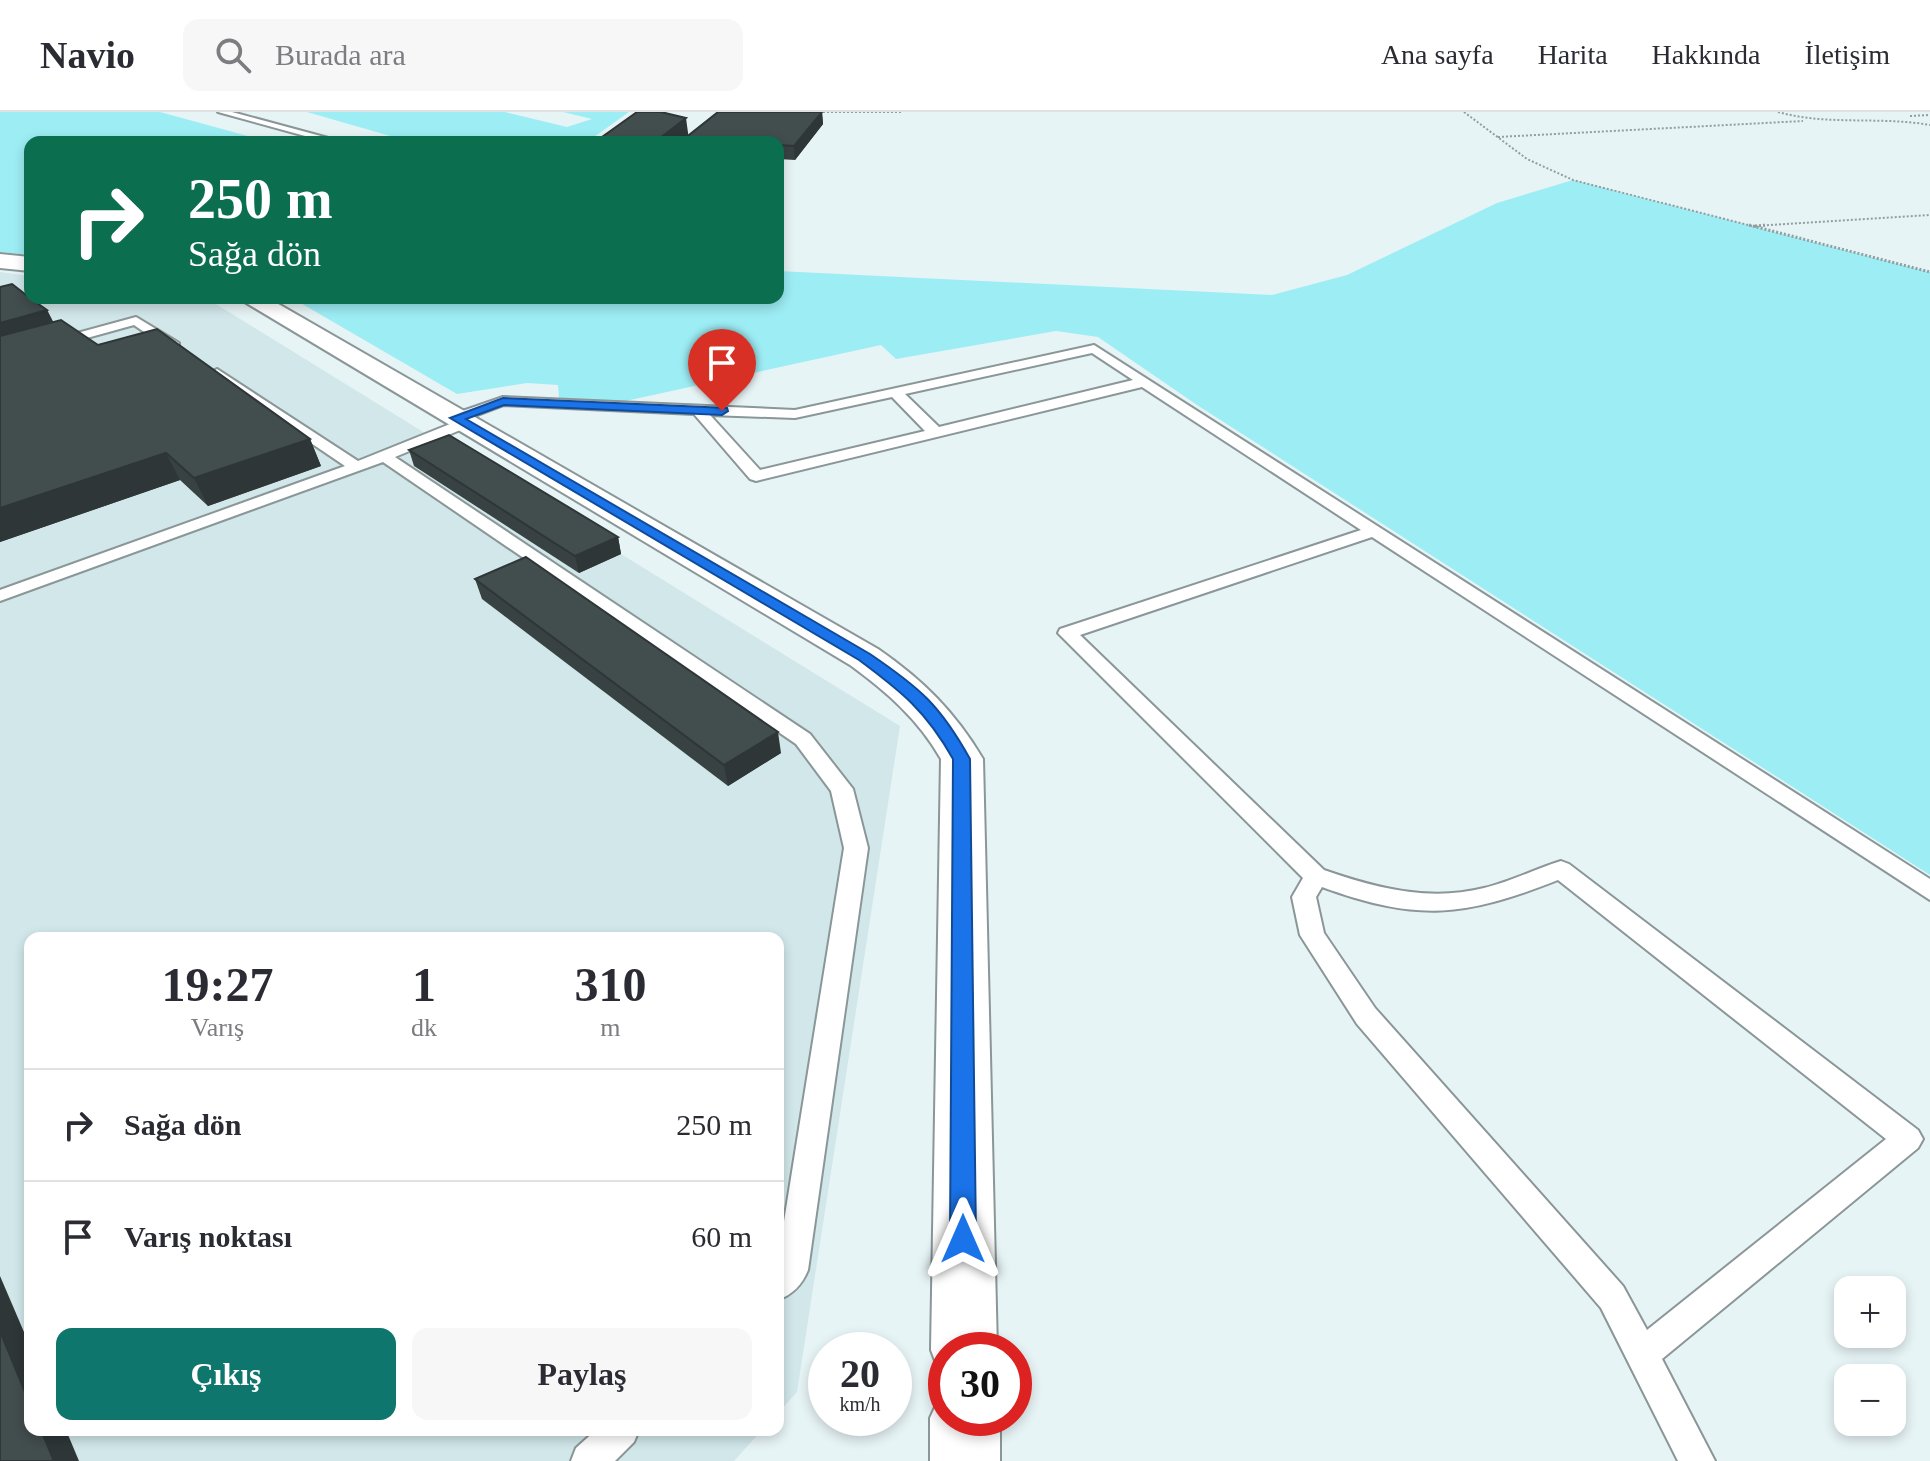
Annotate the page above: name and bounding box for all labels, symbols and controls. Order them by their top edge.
search box [183,19,743,91]
icon: search [211,33,255,77]
text: Navio [40,34,135,76]
text: Burada ara [275,38,406,71]
text: Ana sayfa [1381,39,1494,70]
text: Harita [1538,39,1608,70]
text: Hakkında [1652,39,1760,70]
text: İletişim [1804,39,1890,70]
icon: right [56,168,160,272]
text: 250 m [188,168,333,230]
text: Sağa dön [188,234,321,274]
pin [688,329,756,411]
icon: arrive [700,341,744,385]
text: 19:27 [162,958,273,1011]
text: 1 [412,958,436,1011]
text: 310 [574,958,646,1011]
text: Varış [191,1013,244,1042]
text: dk [411,1013,437,1042]
text: m [600,1013,621,1042]
icon: right [56,1103,100,1147]
text: Sağa dön [124,1108,242,1141]
text: 250 m [676,1108,752,1141]
position arrow [921,1197,1005,1281]
icon: arrive [56,1215,100,1259]
text: Varış noktası [124,1220,292,1253]
text: 60 m [691,1220,752,1253]
map controls [1834,1276,1906,1436]
button: + [1834,1276,1906,1348]
button: Çıkış [56,1328,396,1420]
button: Paylaş [412,1328,752,1420]
speed limit sign: 30 [928,1332,1032,1436]
text: 20 [840,1351,880,1396]
button: − [1834,1364,1906,1436]
text: km/h [839,1393,881,1415]

